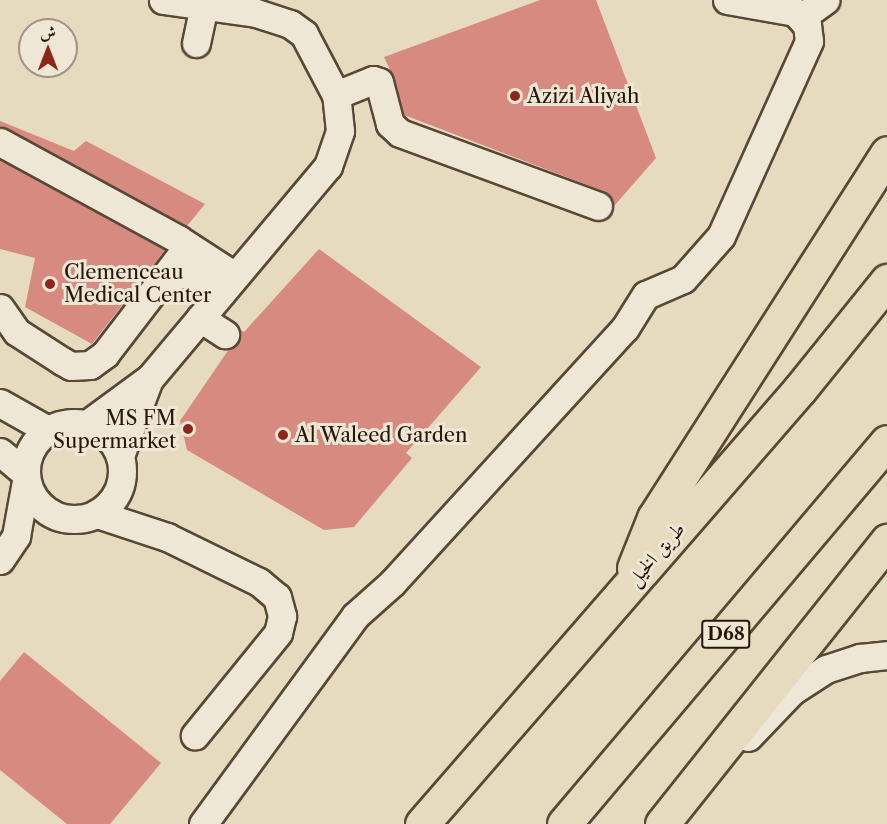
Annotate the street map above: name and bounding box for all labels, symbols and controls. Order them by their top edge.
north arrow [18,18,78,78]
text: ش [40,22,56,42]
place label: Azizi Aliyah [527,84,640,108]
marker: Azizi Aliyah [508,89,522,103]
place label: Clemenceau Medical Center [64,260,211,307]
marker: Clemenceau Medical Center [41,275,59,293]
place label: MS FM Supermarket [53,406,176,453]
marker: MS FM Supermarket [181,422,195,436]
place label: Al Waleed Garden [295,423,468,447]
marker: Al Waleed Garden [276,428,290,442]
street label: طريق الخيل [622,517,690,591]
road number: D68 [700,619,752,649]

